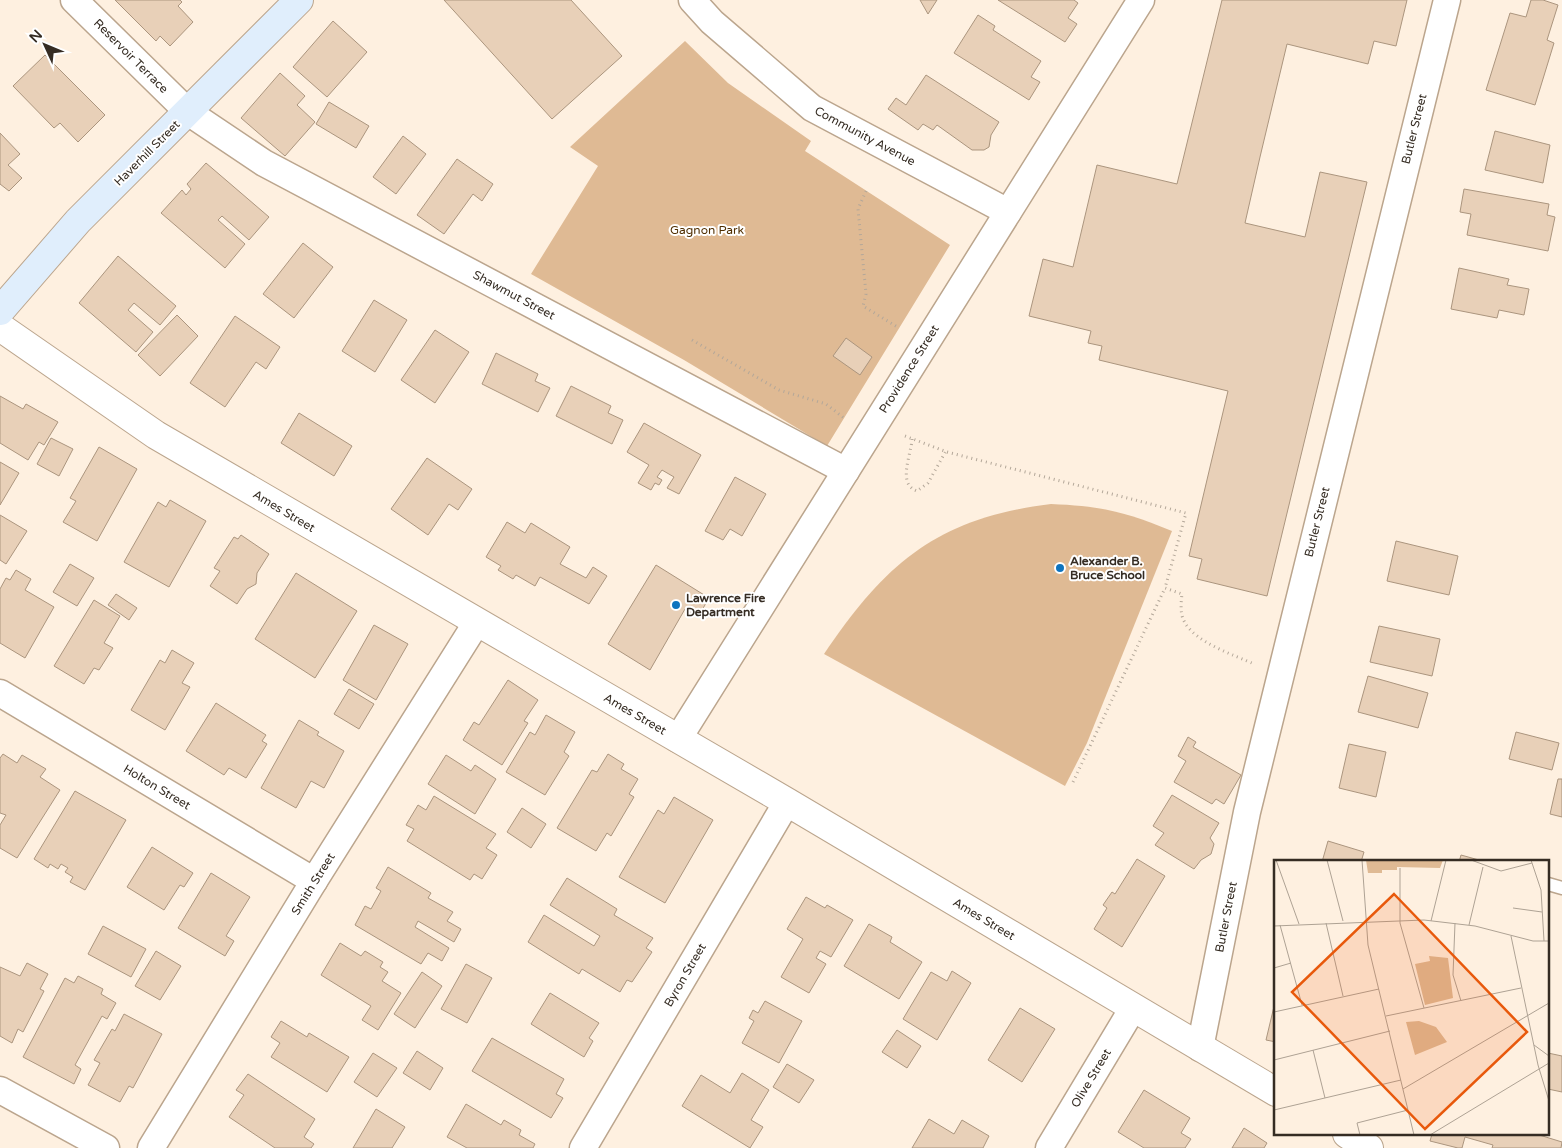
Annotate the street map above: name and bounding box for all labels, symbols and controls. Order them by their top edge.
street label: Reservoir Terrace [91,16,171,96]
north arrow [20,20,70,70]
text: N [26,26,46,46]
street label: Butler Street [1399,92,1430,166]
street label: Community Avenue [812,104,918,169]
street label: Haverhill Street [111,117,183,189]
park label: Gagnon Park [670,223,744,237]
street label: Shawmut Street [471,267,558,323]
street label: Providence Street [876,322,942,416]
street label: Butler Street [1302,485,1333,559]
street label: Ames Street [250,487,318,535]
place label: Alexander B. Bruce School [1070,554,1145,582]
marker: Alexander B. Bruce School [1054,562,1066,574]
place label: Lawrence Fire Department [686,591,765,620]
marker: Lawrence Fire Department [670,599,682,611]
street label: Ames Street [601,690,669,738]
street label: Holton Street [121,762,193,813]
street label: Smith Street [288,850,338,918]
inset map [1274,860,1550,1136]
street label: Butler Street [1212,880,1240,954]
street label: Ames Street [950,895,1018,943]
street label: Byron Street [661,940,709,1009]
street label: Olive Street [1068,1046,1114,1110]

